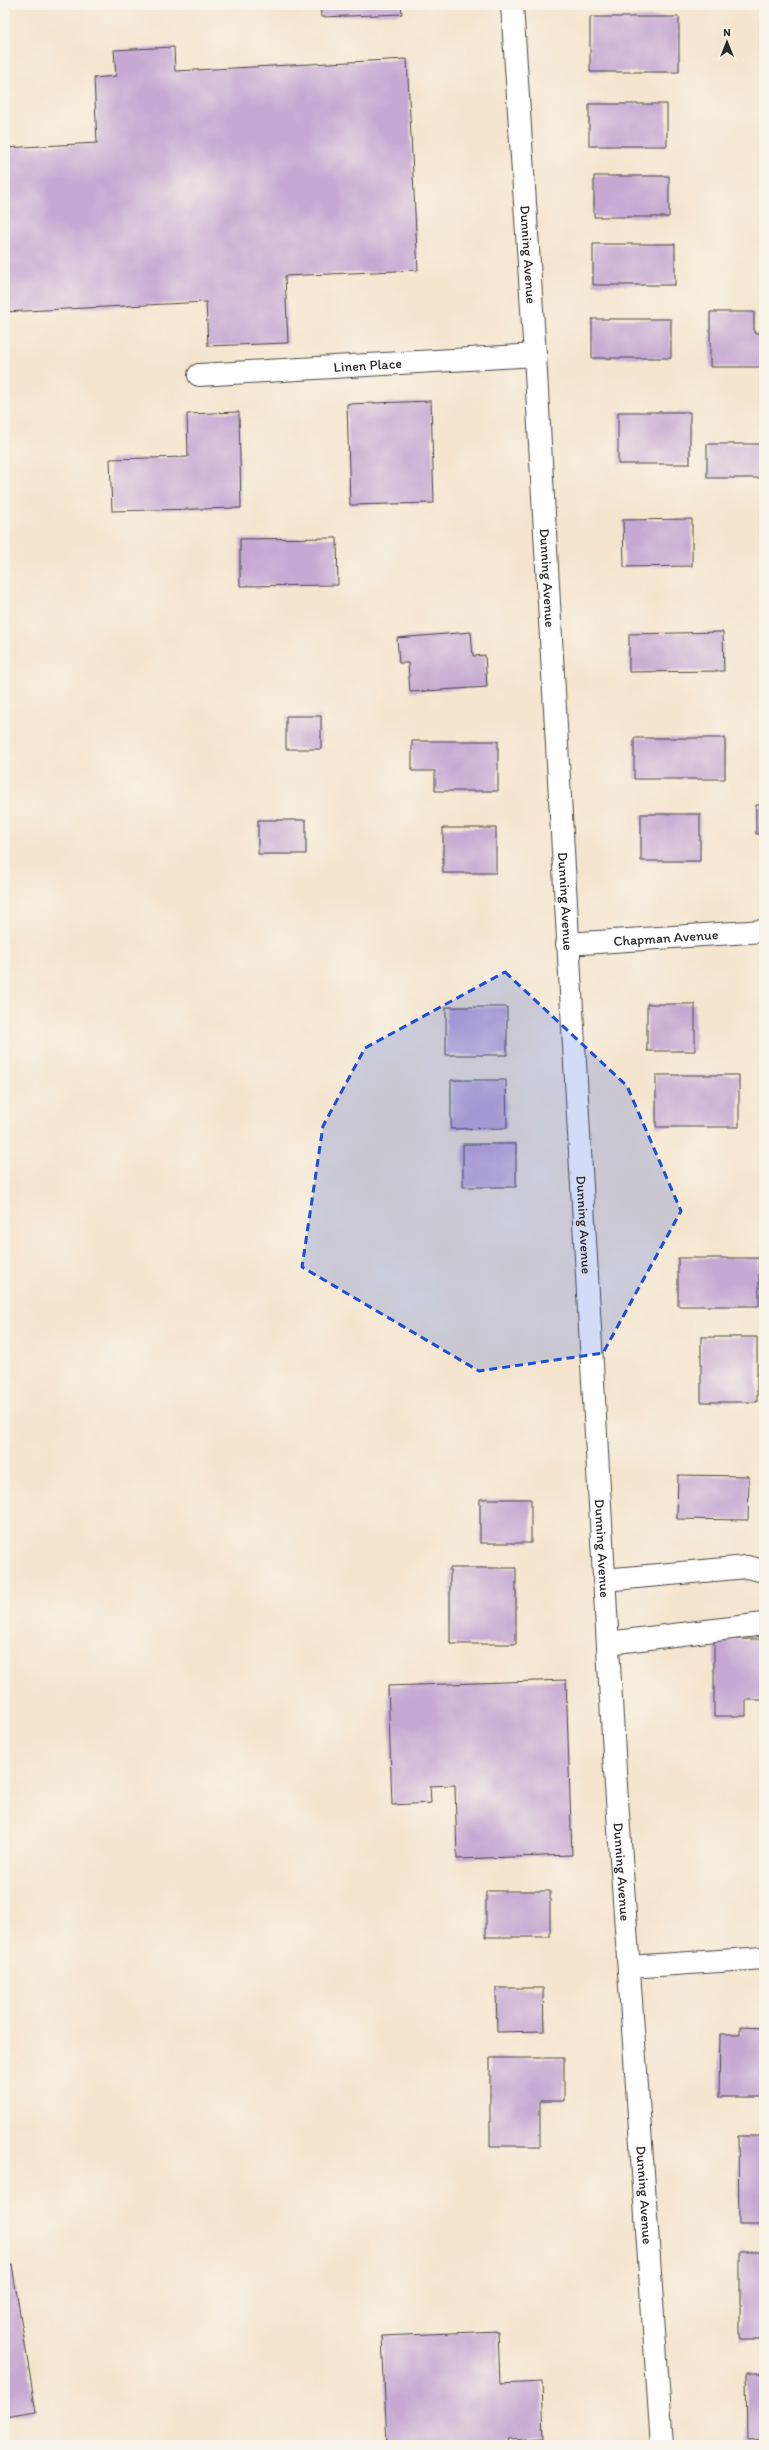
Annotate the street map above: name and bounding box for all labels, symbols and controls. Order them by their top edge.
north arrow [707,22,747,62]
text: N [723,26,731,39]
street label: Dunning Avenue [517,205,540,305]
street label: Linen Place [333,354,403,375]
street label: Dunning Avenue [536,528,559,628]
street label: Dunning Avenue [555,852,577,952]
street label: Chapman Avenue [613,926,719,949]
street label: Dunning Avenue [573,1175,595,1275]
street label: Dunning Avenue [591,1499,614,1599]
street label: Dunning Avenue [610,1822,634,1922]
street label: Dunning Avenue [633,2145,657,2245]

